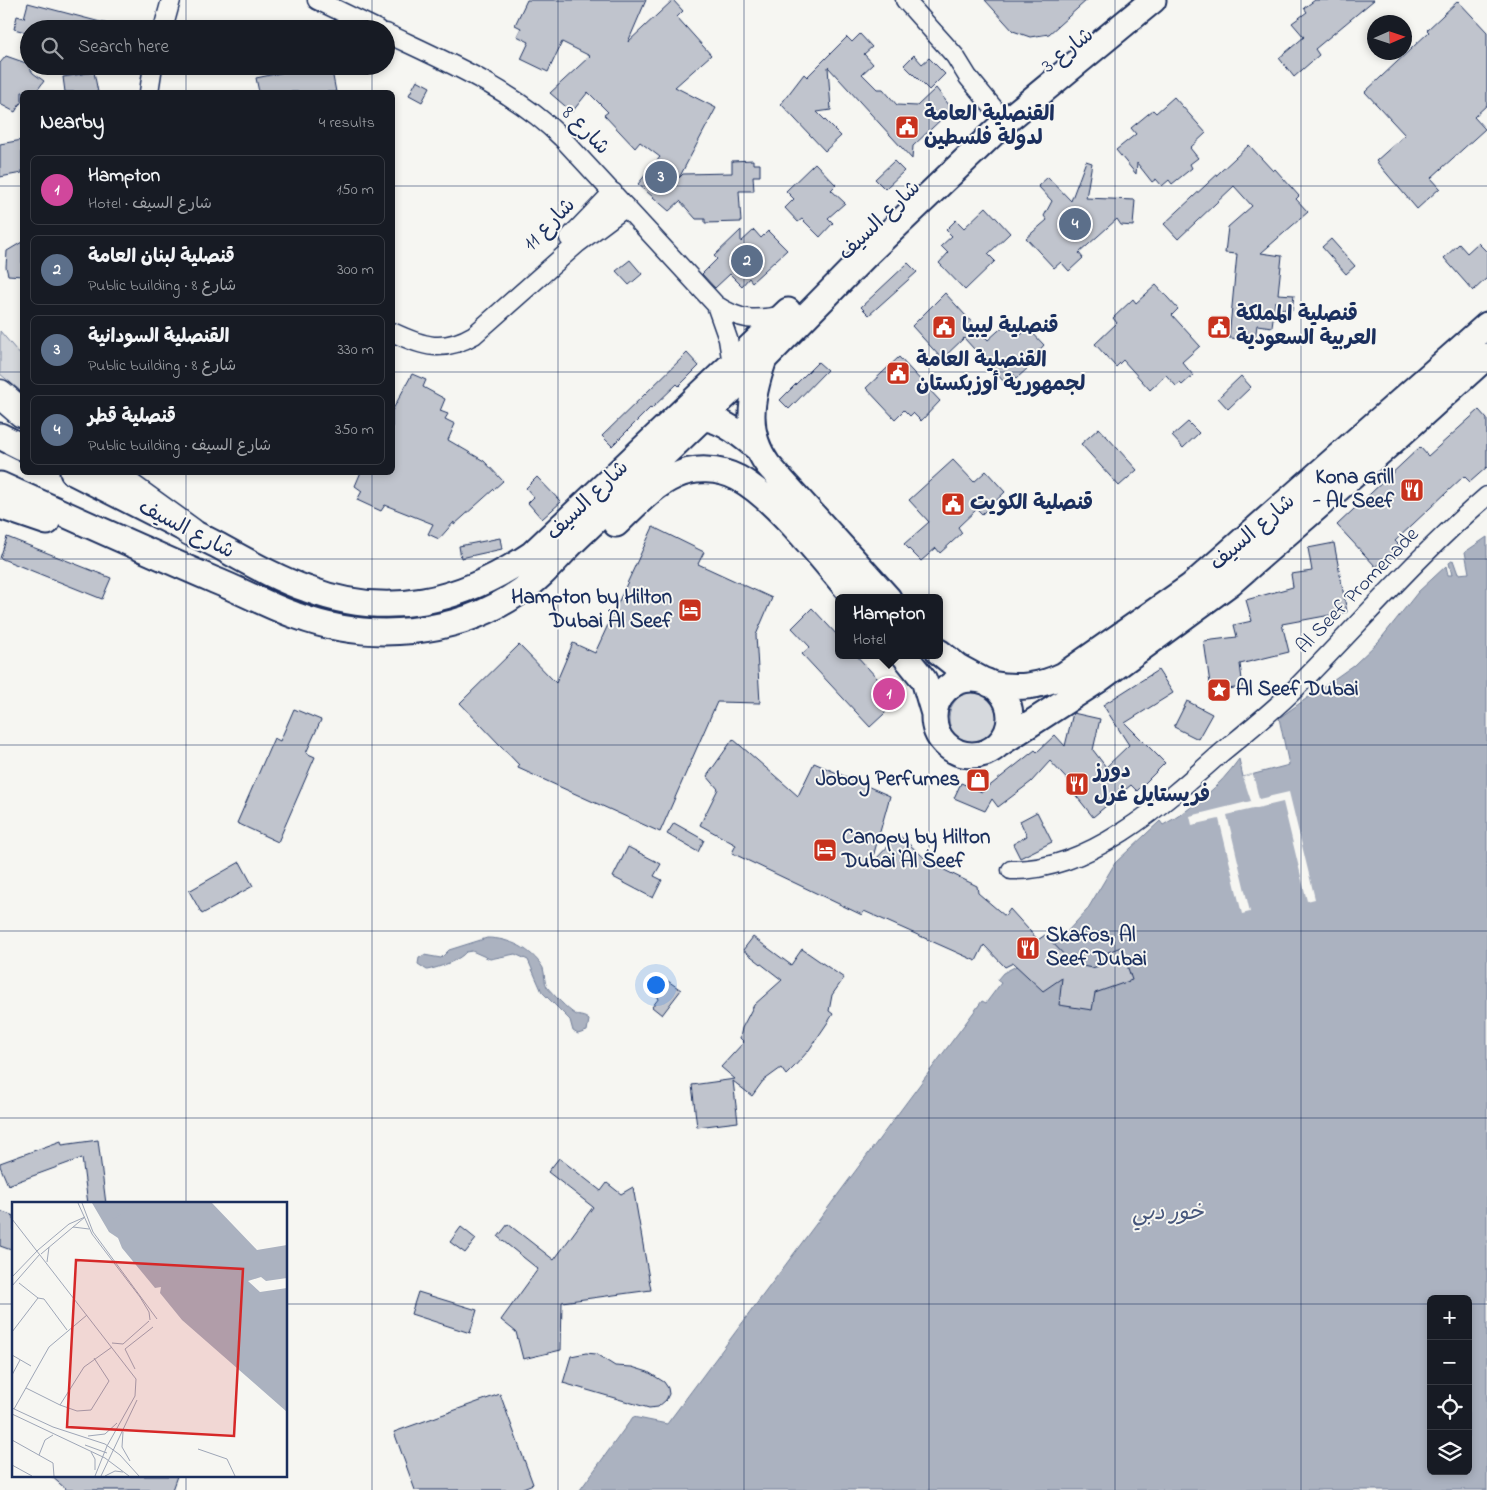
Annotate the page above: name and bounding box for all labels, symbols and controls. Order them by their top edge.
north arrow [1367,15,1412,60]
search box [20,20,395,75]
street label: شارع 3 [1035,21,1101,81]
icon: search [38,34,66,62]
text: Search here [78,34,169,61]
street label: شارع 8 [554,100,616,162]
place label: القنصلية العامة لدولة فلسطين [924,100,1055,154]
text: Nearby [40,108,104,138]
text: 4 results [319,111,375,135]
public building icon: القنصلية العامة لدولة فلسطين [894,114,920,140]
pin: 3 [645,158,677,196]
text: Hampton [88,163,160,190]
street label: شارع السيف [832,174,928,268]
text: 1 [54,178,60,202]
text: 150 m [336,178,374,202]
text: Hotel · شارع السيف [88,192,212,216]
street label: شارع 11 [517,192,583,258]
pin: 4 [1059,205,1091,243]
pin: 2 [731,242,763,280]
text: قنصلية لبنان العامة [88,244,235,271]
text: 2 [53,258,61,282]
text: 300 m [337,258,374,282]
text: Public building · شارع 8 [88,274,236,298]
place label: قنصلية المملكة العربية السعودية [1236,300,1376,354]
place label: قنصلية ليبيا [962,312,1059,342]
public building icon: قنصلية ليبيا [931,314,957,340]
public building icon: قنصلية المملكة العربية السعودية [1206,314,1232,340]
text: القنصلية السودانية [88,324,229,351]
text: 3 [54,338,60,362]
text: 330 m [337,338,374,362]
place label: القنصلية العامة لجمهورية أوزبكستان [916,346,1085,400]
text: Public building · شارع 8 [88,354,236,378]
public building icon: القنصلية العامة لجمهورية أوزبكستان [885,360,911,386]
text: قنصلية قطر [88,404,176,431]
text: 4 [54,418,60,442]
text: 350 m [335,418,374,442]
text: Public building · شارع السيف [88,434,271,458]
street label: شارع السيف [540,454,636,548]
place label: Kona Grill - AL Seef [1312,463,1395,517]
restaurant icon: Kona Grill - AL Seef [1399,477,1425,503]
street label: شارع السيف [1204,487,1302,579]
place label: قنصلية الكويت [970,489,1093,519]
public building icon: قنصلية الكويت [940,491,966,517]
street label: شارع السيف [133,493,239,567]
street label: Al Seef Promenade [1290,520,1427,661]
place label: Hampton by Hilton Dubai Al Seef [511,583,673,637]
popup [835,594,943,659]
hotel icon: Hampton by Hilton Dubai Al Seef [677,597,703,623]
text: Hampton [853,601,925,628]
text: Hotel [853,628,886,652]
pin: 1 [873,675,905,713]
place label: Al Seef Dubai [1236,675,1359,705]
place icon: Al Seef Dubai [1206,677,1232,703]
place label: دورز فريستايل غرل [1092,757,1210,811]
place label: Joboy Perfumes [816,765,960,797]
shop icon: Joboy Perfumes [965,767,991,793]
restaurant icon: دورز فريستايل غرل [1064,771,1090,797]
place label: Canopy by Hilton Dubai Al Seef [841,823,990,877]
hotel icon: Canopy by Hilton Dubai Al Seef [812,837,838,863]
place label: Skafos, Al Seef Dubai [1046,921,1147,975]
restaurant icon: Skafos, Al Seef Dubai [1015,935,1041,961]
your location [643,972,669,998]
water label: خور دبي [1132,1198,1205,1231]
inset map [12,1202,288,1478]
map controls [1427,1295,1472,1475]
button: + [1427,1295,1472,1340]
button: − [1427,1340,1472,1385]
button: locate [1427,1385,1472,1430]
button: layers [1427,1430,1472,1475]

